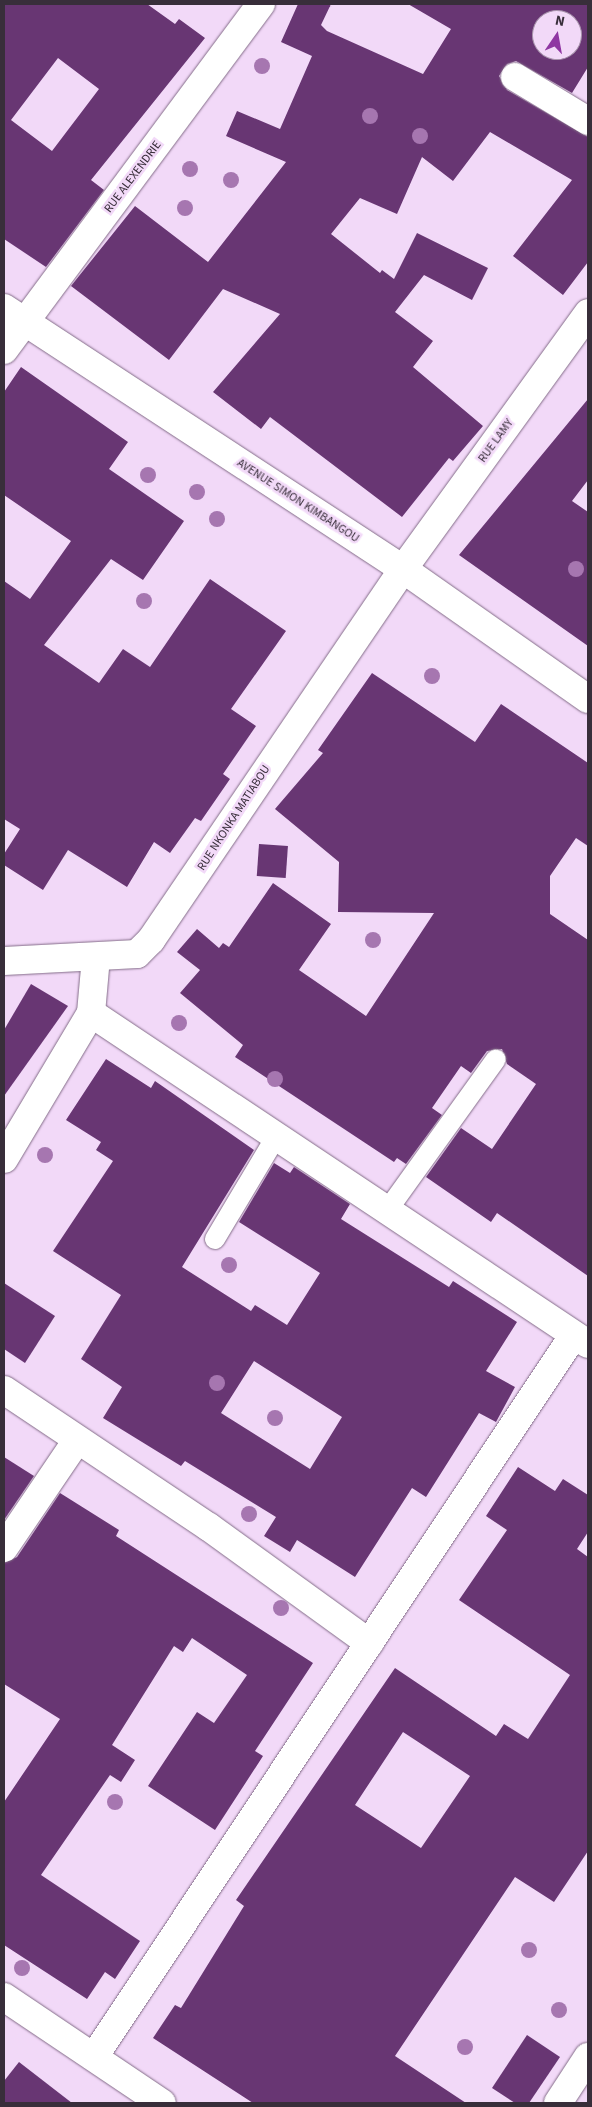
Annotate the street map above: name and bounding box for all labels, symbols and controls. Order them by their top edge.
north arrow [532,10,582,60]
text: N [553,11,567,32]
street label: RUE ALEXENDRIE [101,138,165,216]
street label: RUE LAMY [475,416,517,466]
street label: AVENUE SIMON KIMBANGOU [234,456,362,546]
street label: RUE NKONKA MATIABOU [195,763,273,873]

